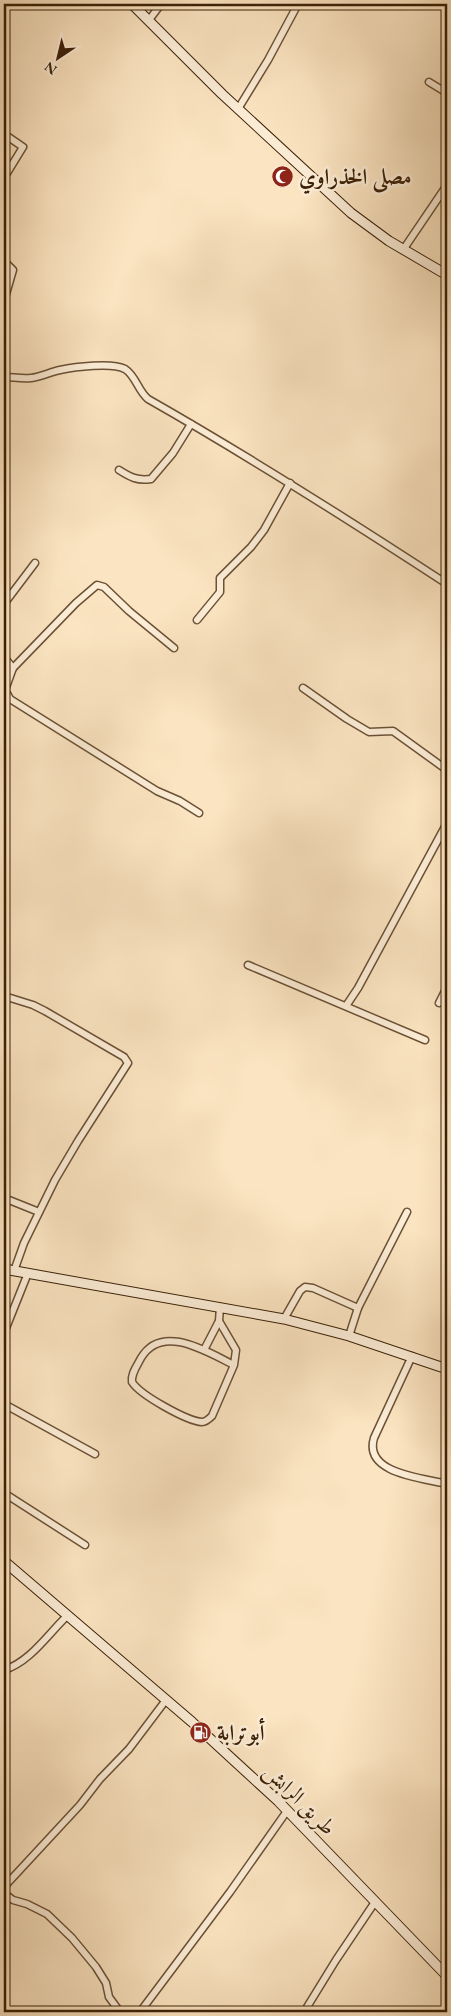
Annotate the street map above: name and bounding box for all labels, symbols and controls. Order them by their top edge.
north arrow [32,32,82,82]
text: N [40,58,60,79]
place label: مصلى الخذراوي [299,162,411,195]
mosque icon: مصلى الخذراوي [271,164,295,188]
place label: أبوترابة [217,1717,266,1747]
fuel station icon: أبوترابة [189,1720,213,1744]
street label: طريق الرابش [257,1756,343,1842]

